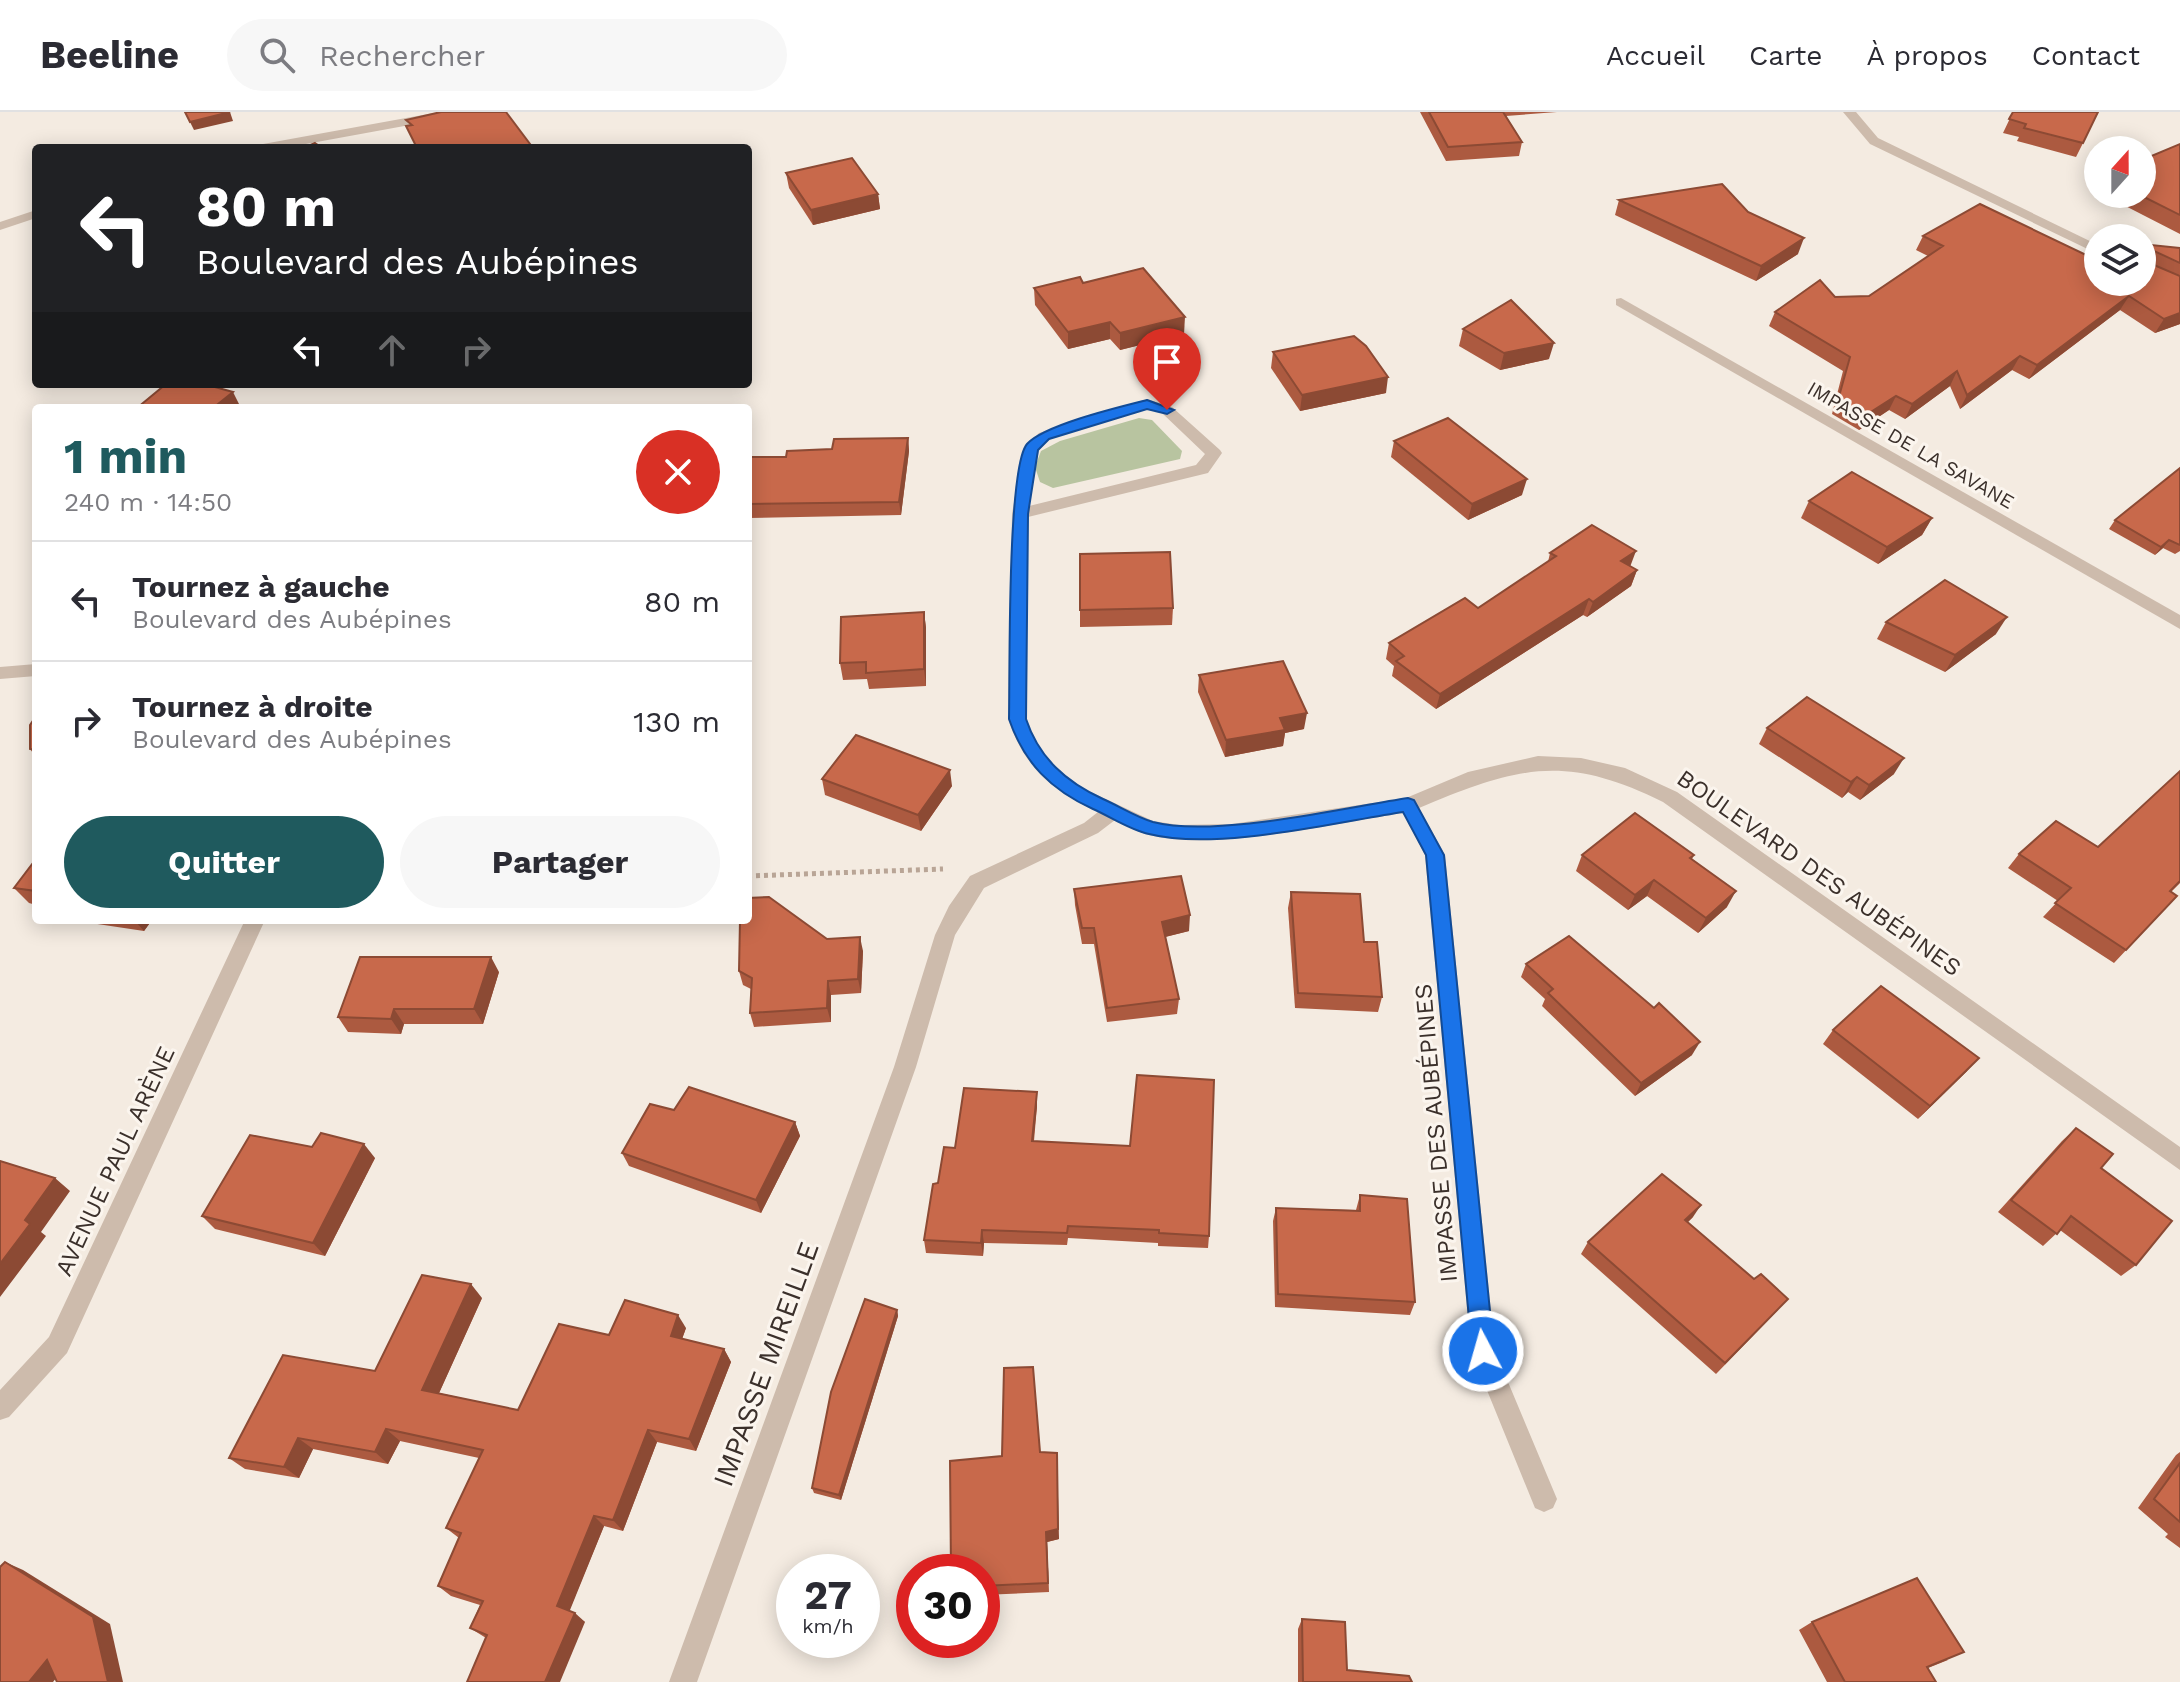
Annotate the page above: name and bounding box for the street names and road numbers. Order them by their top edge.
street label: IMPASSE DE LA SAVANE [1803,376,2019,514]
street label: BOULEVARD DES AUBÉPINES [1672,764,1966,982]
street label: IMPASSE DES AUBÉPINES [1409,983,1463,1283]
street label: AVENUE PAUL ARÈNE [49,1042,181,1280]
street label: IMPASSE MIREILLE [706,1237,826,1491]

